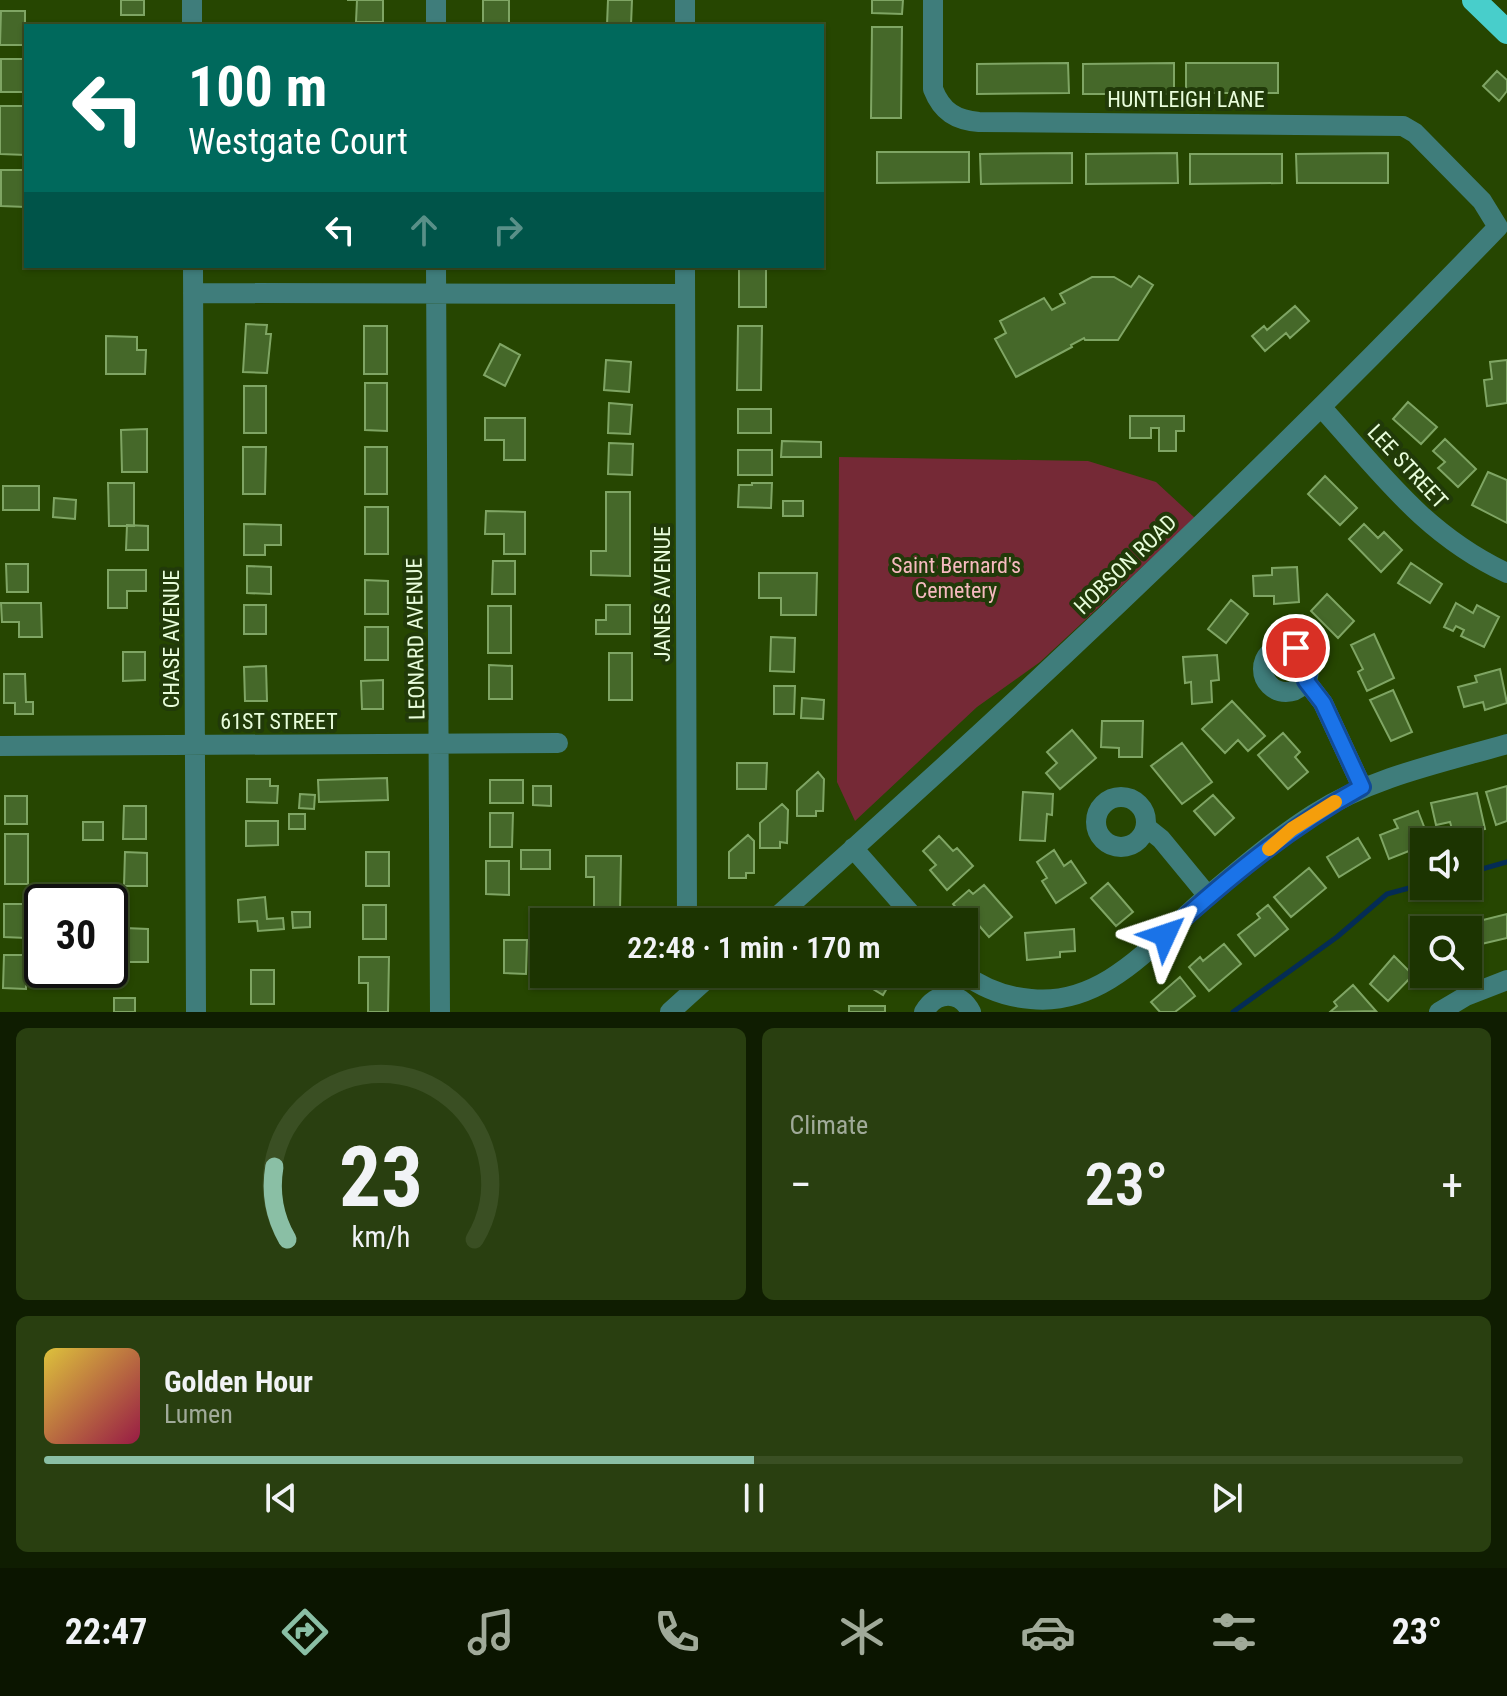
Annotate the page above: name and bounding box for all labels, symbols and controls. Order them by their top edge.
text: 100 m [188,54,327,120]
icon: left [56,56,160,160]
street label: HUNTLEIGH LANE [1107,87,1265,112]
text: Westgate Court [188,121,408,163]
icon: left [318,208,362,252]
icon: ahead [402,208,446,252]
icon: right [486,208,530,252]
street label: LEE STREET [1363,419,1453,513]
street label: HOBSON ROAD [1069,509,1182,619]
street label: JANES AVENUE [650,526,675,662]
park label: Saint Bernard's Cemetery [891,553,1021,603]
street label: LEONARD AVENUE [402,558,429,720]
street label: CHASE AVENUE [159,570,184,708]
pin [1262,614,1330,682]
icon: arrive [1274,626,1318,670]
street label: 61ST STREET [220,709,338,734]
map controls [1410,828,1482,988]
button: sound [1410,828,1482,900]
speed limit sign: 30 [24,884,128,988]
position arrow [1123,893,1207,977]
button: search [1410,916,1482,988]
text: 22:48 · 1 min · 170 m [627,930,881,965]
text: Climate [790,1110,868,1140]
text: 23 [339,1129,423,1226]
text: 23° [1085,1149,1168,1220]
text: − [790,1159,812,1211]
text: + [1441,1159,1463,1211]
text: km/h [351,1220,410,1254]
text: Golden Hour [164,1364,313,1399]
text: Lumen [164,1399,233,1429]
icon: previous [259,1476,303,1520]
icon: pause [732,1476,776,1520]
icon: next [1205,1476,1249,1520]
icon: directions [277,1604,333,1660]
icon: music [463,1604,519,1660]
icon: phone [649,1604,705,1660]
icon: climate [834,1604,890,1660]
icon: car [1020,1604,1076,1660]
icon: filters [1206,1604,1262,1660]
text: 22:47 [65,1611,147,1653]
text: 23° [1392,1611,1442,1653]

